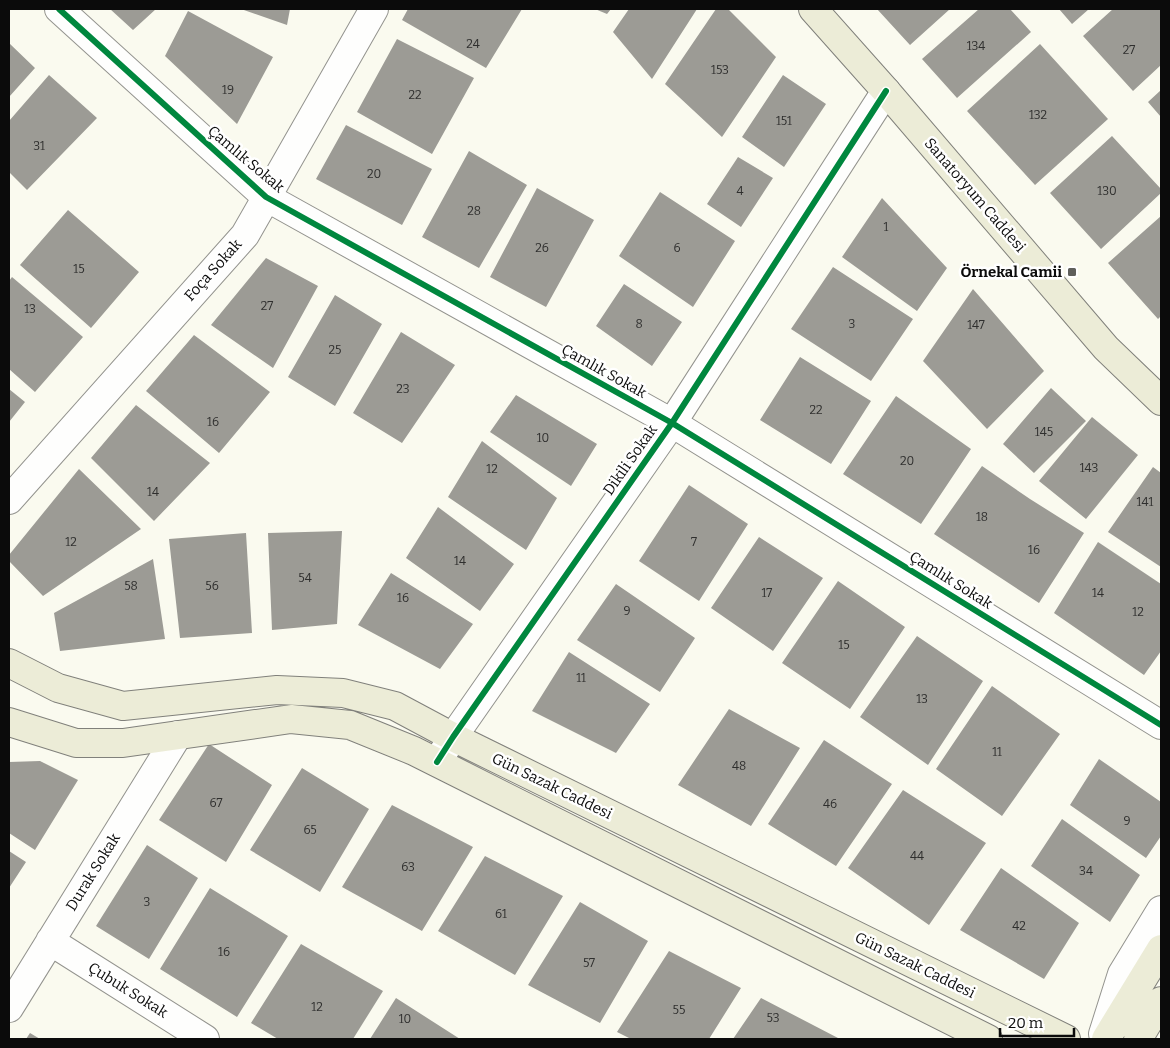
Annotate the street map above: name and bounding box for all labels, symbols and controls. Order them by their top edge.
house number: 24 [466,37,480,51]
house number: 134 [967,39,985,53]
house number: 27 [1123,43,1135,57]
house number: 153 [711,63,729,77]
house number: 19 [222,83,234,97]
house number: 22 [408,88,422,102]
house number: 132 [1029,108,1047,122]
house number: 151 [776,114,792,128]
street label: Çamlık Sokak [204,122,288,197]
street label: Sanatoryum Caddesi [921,134,1030,256]
house number: 31 [33,139,45,153]
house number: 20 [367,167,381,181]
house number: 4 [736,184,744,198]
house number: 130 [1097,184,1117,198]
house number: 28 [467,204,481,218]
house number: 1 [884,220,889,234]
street label: Foça Sokak [180,235,246,305]
house number: 26 [535,241,549,255]
house number: 6 [673,241,681,255]
house number: 15 [73,262,85,276]
place label: Örnekal Camii [961,263,1062,281]
marker: Örnekal Camii [1066,266,1078,278]
house number: 27 [261,299,273,313]
house number: 13 [24,302,36,316]
house number: 8 [635,317,643,331]
house number: 3 [849,317,856,331]
house number: 147 [967,318,985,332]
street label: Çamlık Sokak [558,340,650,402]
house number: 25 [329,343,341,357]
house number: 23 [396,382,410,396]
house number: 22 [809,403,823,417]
house number: 16 [207,415,219,429]
street label: Dikili Sokak [599,421,661,499]
house number: 145 [1035,425,1053,439]
house number: 10 [537,431,549,445]
house number: 20 [900,454,914,468]
house number: 143 [1080,461,1099,475]
house number: 12 [486,462,498,476]
house number: 14 [147,485,159,499]
house number: 141 [1137,495,1153,509]
house number: 18 [976,510,988,524]
house number: 12 [65,535,77,549]
house number: 7 [691,535,697,549]
house number: 16 [1028,543,1040,557]
street label: Çamlık Sokak [906,547,996,613]
house number: 14 [454,554,466,568]
house number: 54 [298,571,312,585]
house number: 58 [124,579,138,593]
house number: 56 [205,579,219,593]
house number: 17 [762,586,772,600]
house number: 14 [1092,586,1104,600]
house number: 16 [397,591,409,605]
house number: 9 [623,604,631,618]
house number: 12 [1132,605,1144,619]
house number: 15 [838,638,850,652]
house number: 11 [576,671,586,685]
house number: 13 [916,692,928,706]
house number: 11 [992,745,1002,759]
street label: Gün Sazak Caddesi [489,749,616,823]
house number: 48 [732,759,746,773]
house number: 67 [210,796,222,810]
house number: 46 [823,797,837,811]
house number: 9 [1123,814,1131,828]
house number: 65 [303,823,317,837]
street label: Durak Sokak [62,830,124,914]
house number: 44 [910,849,924,863]
house number: 63 [401,860,415,874]
house number: 34 [1079,864,1093,878]
house number: 3 [144,895,151,909]
house number: 61 [495,907,507,921]
house number: 42 [1012,919,1026,933]
street label: Gün Sazak Caddesi [852,928,979,1002]
house number: 16 [218,945,230,959]
house number: 57 [583,956,595,970]
street label: Çubuk Sokak [85,958,171,1022]
house number: 12 [311,1000,323,1014]
house number: 55 [673,1003,685,1017]
scale bar [1000,1006,1074,1038]
house number: 53 [767,1011,780,1025]
house number: 10 [399,1012,411,1026]
text: 20 m [1008,1014,1044,1032]

